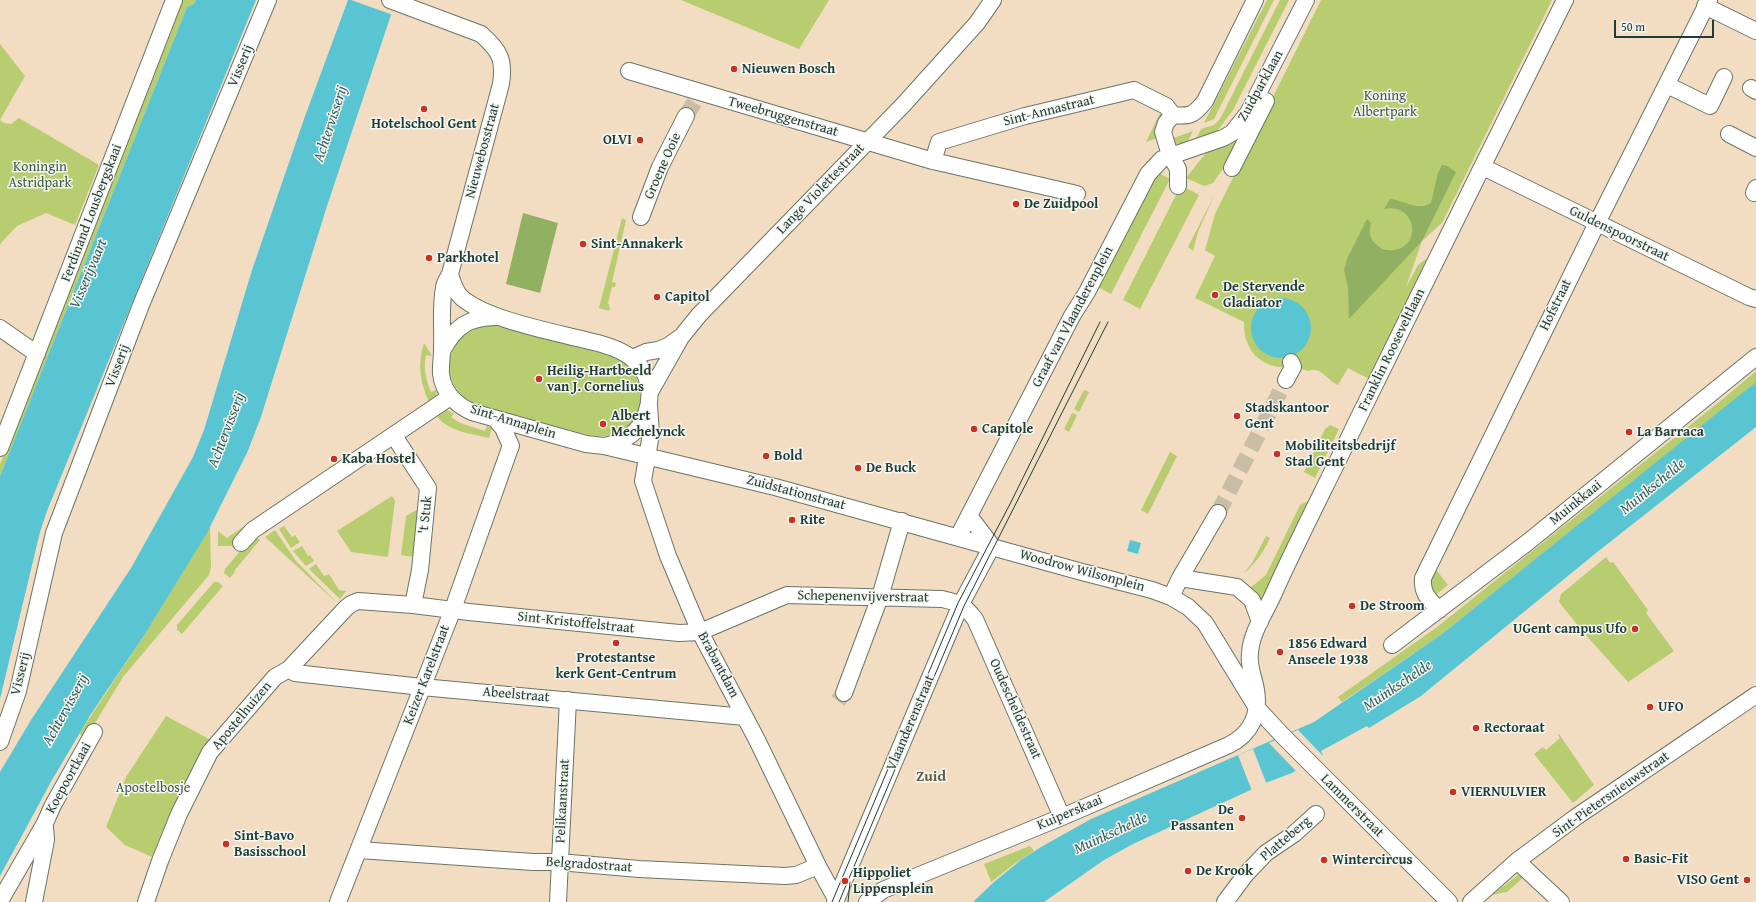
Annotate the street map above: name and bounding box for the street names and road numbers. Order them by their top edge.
street label: Visserij [225,42,257,90]
street label: Zuidparklaan [1235,48,1287,124]
street label: Sint-Annastraat [1002,92,1096,130]
street label: Tweebruggenstraat [726,93,840,141]
street label: Nieuwebosstraat [462,102,504,200]
street label: Groene Ooie [641,130,685,202]
street label: Lange Violettestraat [773,140,869,238]
street label: Ferdinand Lousbergskaai [58,142,126,284]
street label: Guldenspoorstraat [1566,203,1672,265]
street label: Graaf van Vlaanderenplein [1029,244,1117,390]
street label: Hofstraat [1536,276,1576,334]
street label: Franklin Rooseveltlaan [1355,286,1429,414]
street label: Visserij [102,342,134,390]
street label: Sint-Annaplein [468,401,558,443]
street label: Zuidstationstraat [745,472,847,514]
street label: Muinkkaai [1547,477,1605,529]
street label: 't Stuk [416,495,436,535]
street label: Woodrow Wilsonplein [1018,546,1146,596]
street label: Schepenenvijverstraat [797,587,929,607]
street label: Sint-Kristoffelstraat [517,608,635,638]
street label: Keizer Karelstraat [400,623,454,727]
street label: Brabantdam [694,629,742,701]
street label: Visserij [7,651,35,697]
street label: Oudescheldestraat [985,656,1045,762]
street label: Vlaanderenstraat [883,673,939,773]
street label: Apostelhuizen [209,678,275,754]
street label: Abeelstraat [482,684,550,706]
street label: Koepoortkaai [43,739,95,817]
street label: Sint-Pietersnieuwstraat [1549,748,1673,842]
street label: Pelikaanstraat [552,758,574,844]
street label: Lammerstraat [1317,771,1387,841]
street label: Kuiperskaai [1035,792,1105,834]
street label: Platteberg [1257,813,1315,865]
street label: Belgradostraat [545,854,633,876]

